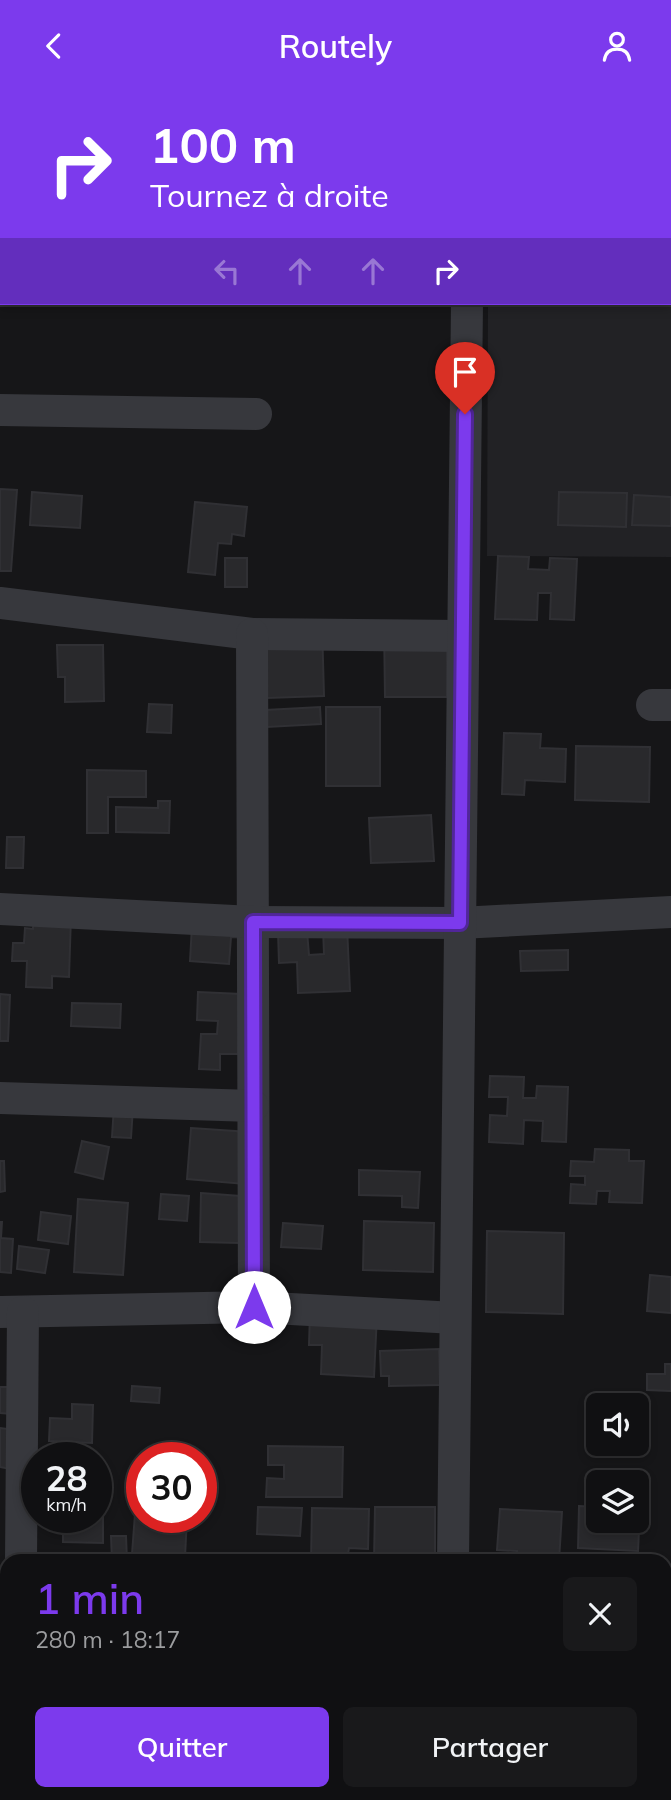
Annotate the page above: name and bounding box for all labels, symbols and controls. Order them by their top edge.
text: Routely [279,26,392,66]
icon: back [35,27,73,65]
icon: person [598,27,636,65]
text: 100 m [150,114,296,175]
icon: right [35,119,126,210]
text: Tournez à droite [150,175,389,215]
icon: left [208,252,246,290]
icon: ahead [281,252,319,290]
icon: ahead [354,252,392,290]
icon: right [427,252,465,290]
pin [435,342,495,414]
icon: arrive [446,353,484,391]
position arrow [217,1270,291,1344]
map controls [586,1393,649,1533]
button: sound [586,1393,649,1456]
speed limit sign: 30 [126,1442,217,1533]
text: 28 [45,1456,88,1500]
button: layers [586,1470,649,1533]
text: km/h [46,1493,87,1516]
text: 1 min [35,1572,144,1625]
button: close [563,1577,637,1651]
text: 280 m · 18:17 [35,1625,180,1654]
button: Quitter [35,1707,329,1787]
button: Partager [343,1707,637,1787]

